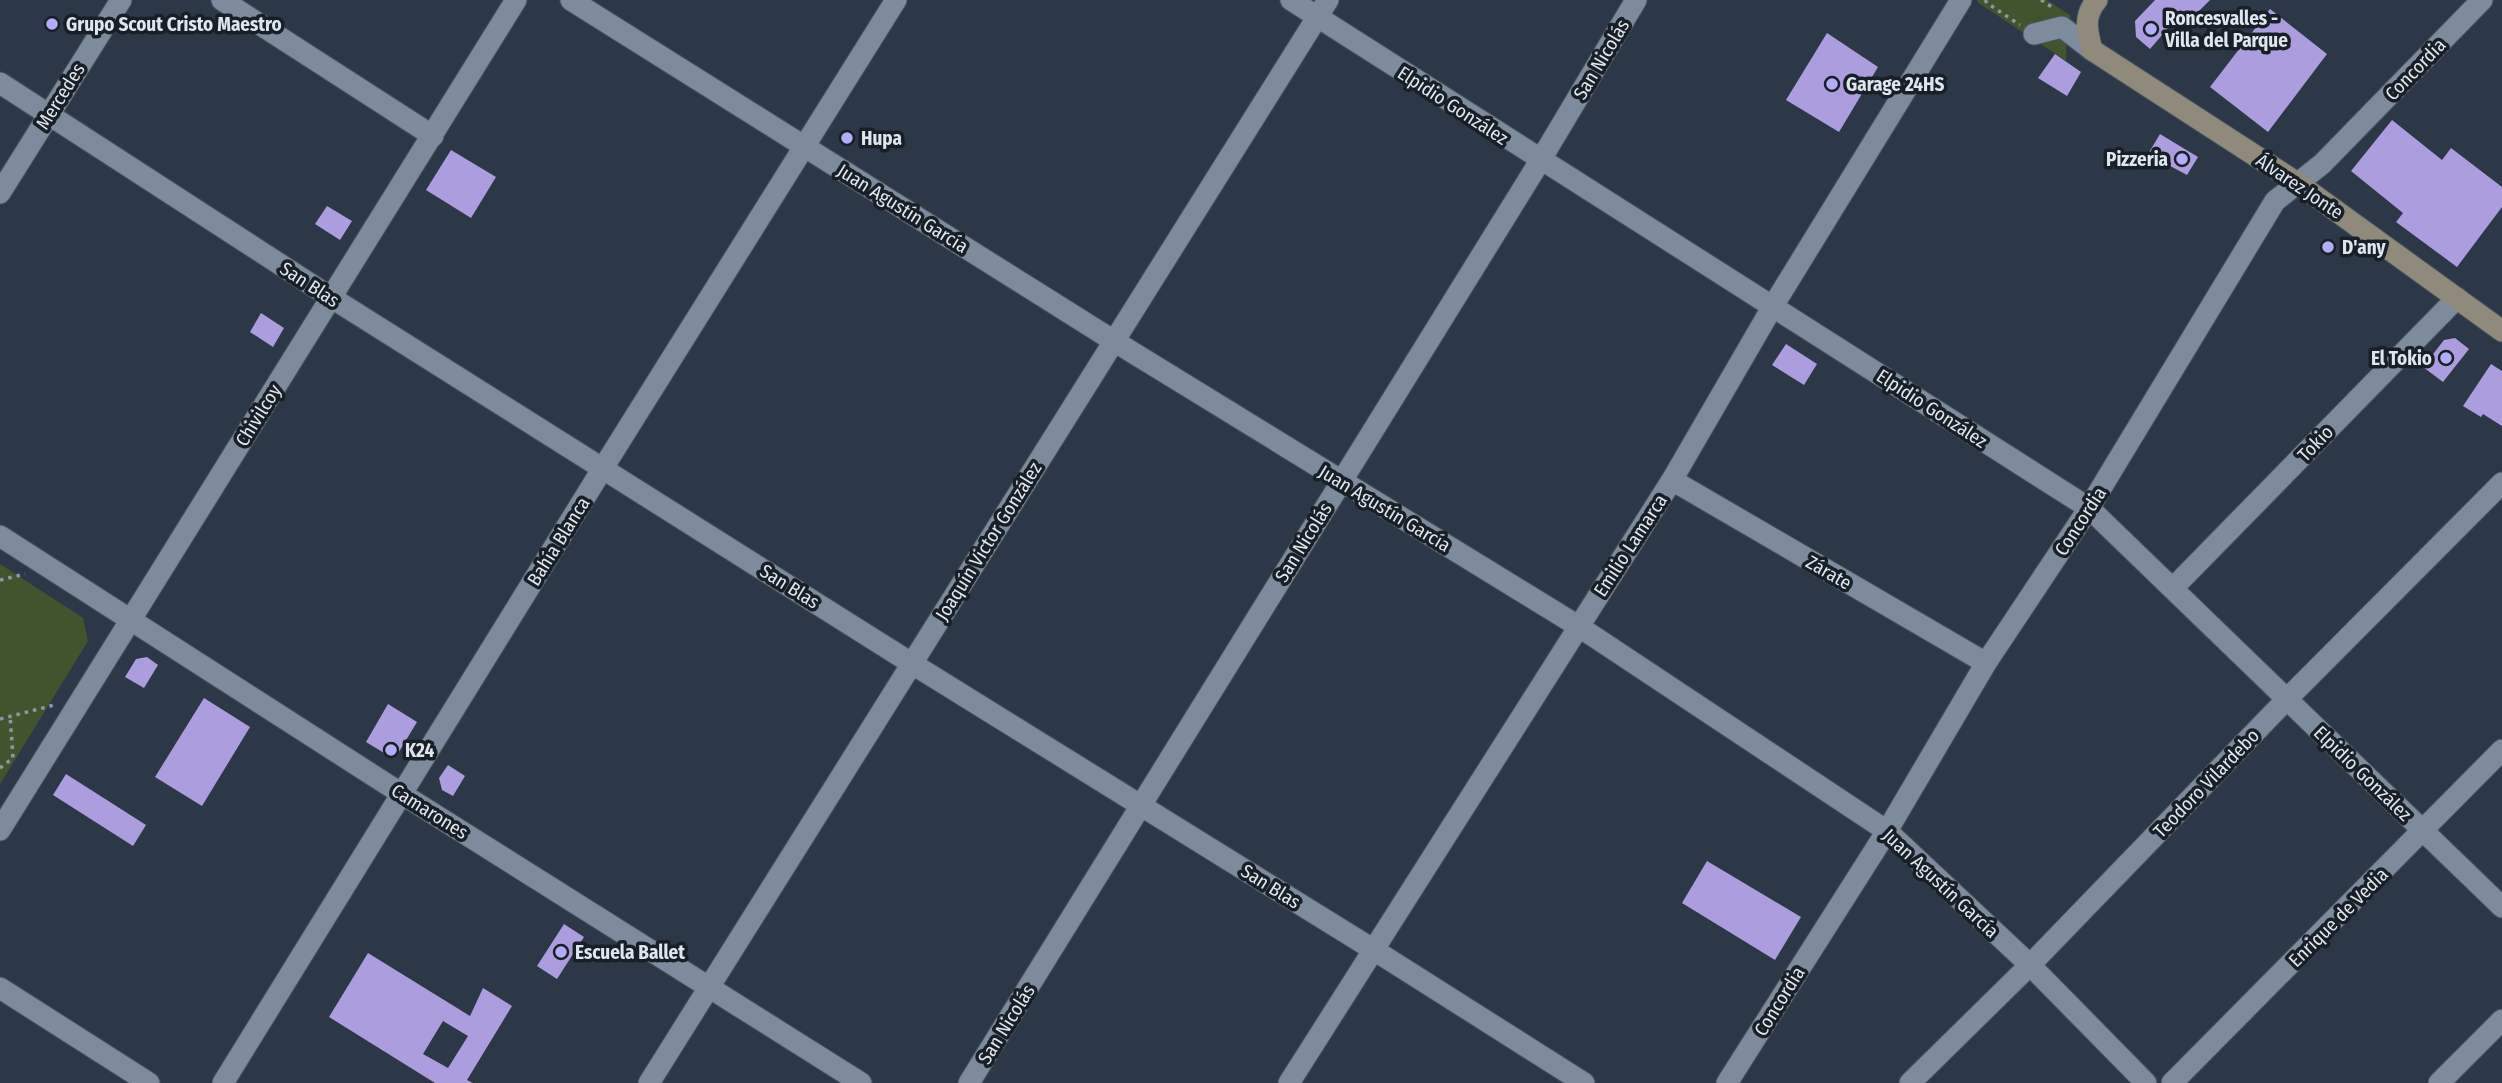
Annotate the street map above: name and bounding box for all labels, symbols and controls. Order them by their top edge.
place label: Roncesvalles - Villa del Parque [2164,7,2288,52]
place label: Grupo Scout Cristo Maestro [66,13,282,36]
street label: San Nicolás [1569,15,1634,104]
marker: Grupo Scout Cristo Maestro [44,16,60,32]
marker: Roncesvalles - Villa del Parque [2143,21,2159,37]
street label: Concordia [2380,34,2451,105]
street label: Mercedes [31,59,90,134]
street label: Elpidio González [1393,61,1513,150]
place label: Garage 24HS [1846,73,1945,96]
marker: Garage 24HS [1824,76,1840,92]
place label: Hupa [861,127,902,150]
marker: Hupa [839,130,855,146]
place label: Pizzeria [2106,148,2168,171]
street label: Álvarez Jonte [2252,149,2348,224]
marker: Pizzeria [2174,151,2190,167]
street label: Juan Agustín García [833,159,972,258]
place label: D'any [2342,236,2387,259]
marker: D'any [2320,239,2336,255]
street label: San Blas [276,257,344,312]
place label: El Tokio [2371,347,2432,370]
marker: El Tokio [2438,350,2454,366]
street label: Elpidio González [1872,364,1992,453]
street label: Chivilcoy [230,380,287,450]
street label: Tokio [2293,420,2338,466]
street label: Joaquín Victor González [930,457,1047,625]
street label: Juan Agustín García [1315,460,1455,557]
street label: Concordia [2050,483,2111,560]
street label: Emilio Lamarca [1589,490,1672,601]
street label: Bahía Blanca [522,493,595,590]
street label: San Nicolás [1270,498,1337,586]
street label: Zárate [1802,550,1856,595]
street label: San Blas [756,559,824,614]
street label: Elpidio González [2309,721,2417,826]
street label: Teodoro Vilardebo [2149,724,2264,843]
place label: K24 [405,739,434,762]
marker: K24 [383,742,399,758]
street label: Camarones [387,779,472,844]
street label: Juan Agustín García [1878,824,2003,943]
street label: San Blas [1237,859,1305,914]
street label: Enrique de Vedia [2284,863,2393,972]
place label: Escuela Ballet [575,941,685,964]
marker: Escuela Ballet [553,944,569,960]
street label: Concordia [1749,962,1810,1040]
street label: San Nicolás [973,980,1040,1068]

